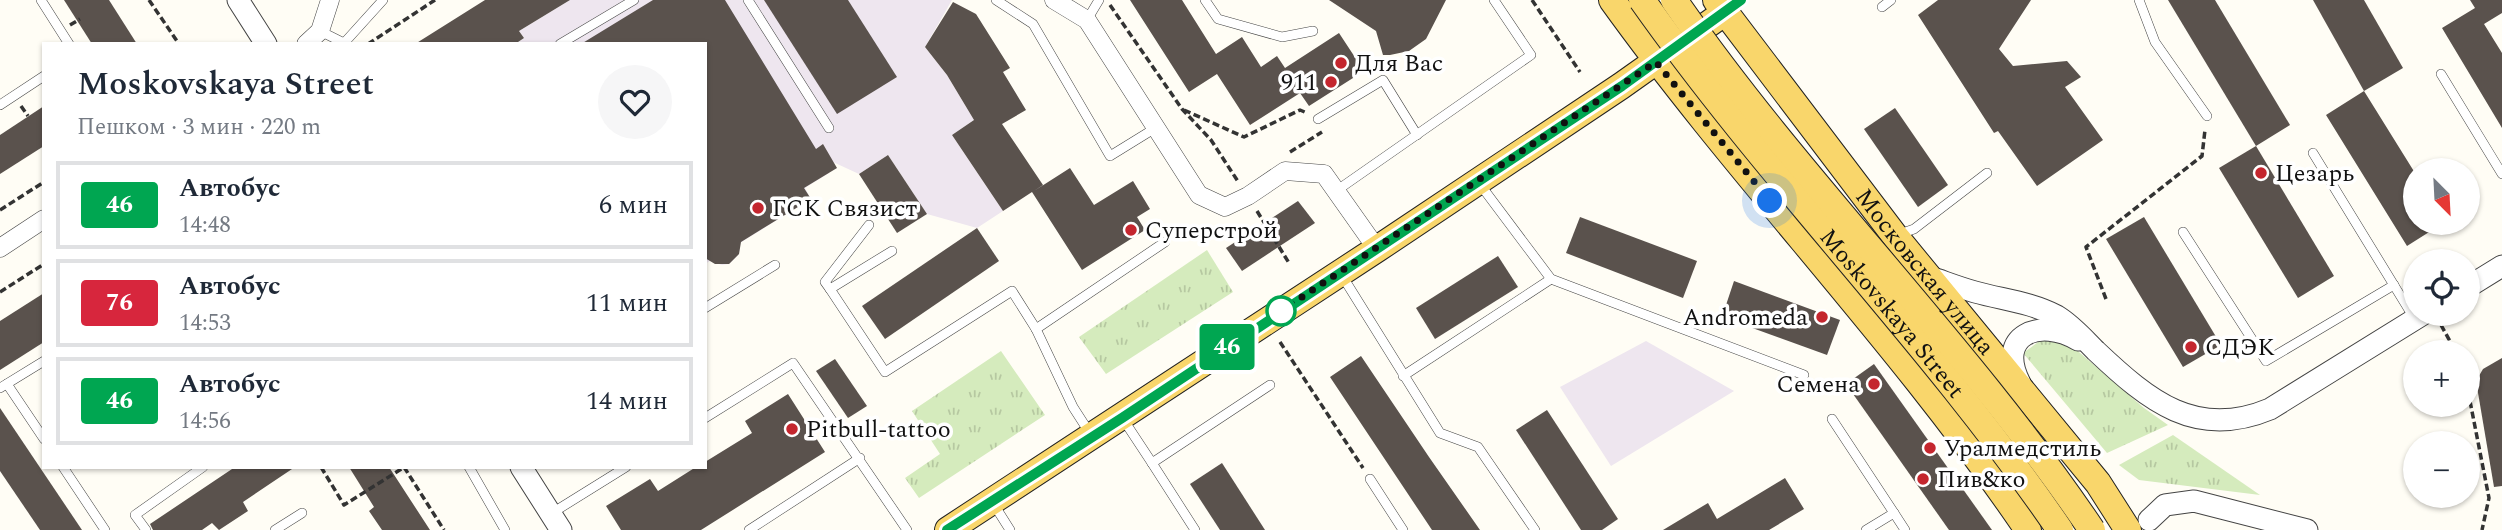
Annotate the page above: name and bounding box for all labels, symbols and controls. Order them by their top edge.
place label: Для Вас [1355,46,1443,82]
marker: Для Вас [1333,55,1349,71]
text: Moskovskaya Street [77,59,374,109]
button: heart [598,65,672,139]
place label: 911 [1281,65,1317,101]
marker: 911 [1323,74,1339,90]
text: Пешком · 3 мин · 220 m [77,110,321,145]
place label: Цезарь [2275,156,2354,192]
north arrow [2403,158,2480,234]
map controls [2403,158,2480,508]
marker: Цезарь [2253,165,2269,181]
text: Автобус [179,168,281,208]
street label: Московская улица [1846,181,2003,364]
your location [1752,183,1787,218]
text: 6 мин [599,185,668,225]
text: 46 [106,187,133,223]
place label: ГСК Связист [772,191,918,227]
marker: ГСК Связист [750,200,766,216]
text: 14:48 [179,208,231,243]
place label: Суперстрой [1145,213,1278,249]
street label: Moskovskaya Street [1810,221,1973,406]
marker: Суперстрой [1123,222,1139,238]
button: locate [2403,249,2480,326]
text: Автобус [179,266,281,306]
text: 11 мин [586,283,668,323]
text: 76 [106,285,133,321]
unlabelled marker [1266,296,1296,326]
place label: Andromeda [1683,300,1808,336]
text: 14:53 [179,306,231,341]
marker: Andromeda [1814,309,1830,325]
line badge: 46 [1196,324,1258,370]
text: 46 [1214,329,1240,365]
place label: СДЭК [2205,330,2275,366]
marker: СДЭК [2183,339,2199,355]
button: + [2403,340,2480,417]
text: Автобус [179,364,281,404]
place label: Семена [1776,367,1860,403]
marker: Семена [1866,376,1882,392]
text: 14 мин [586,381,668,421]
text: 46 [106,383,133,419]
text: 14:56 [179,404,231,439]
place label: Pitbull-tattoo [806,412,951,448]
marker: Pitbull-tattoo [784,421,800,437]
place label: Уралмедстиль [1944,431,2101,467]
button: − [2403,431,2480,508]
marker: Уралмедстиль [1922,440,1938,456]
place label: Пив&ко [1937,462,2025,498]
marker: Пив&ко [1915,471,1931,487]

